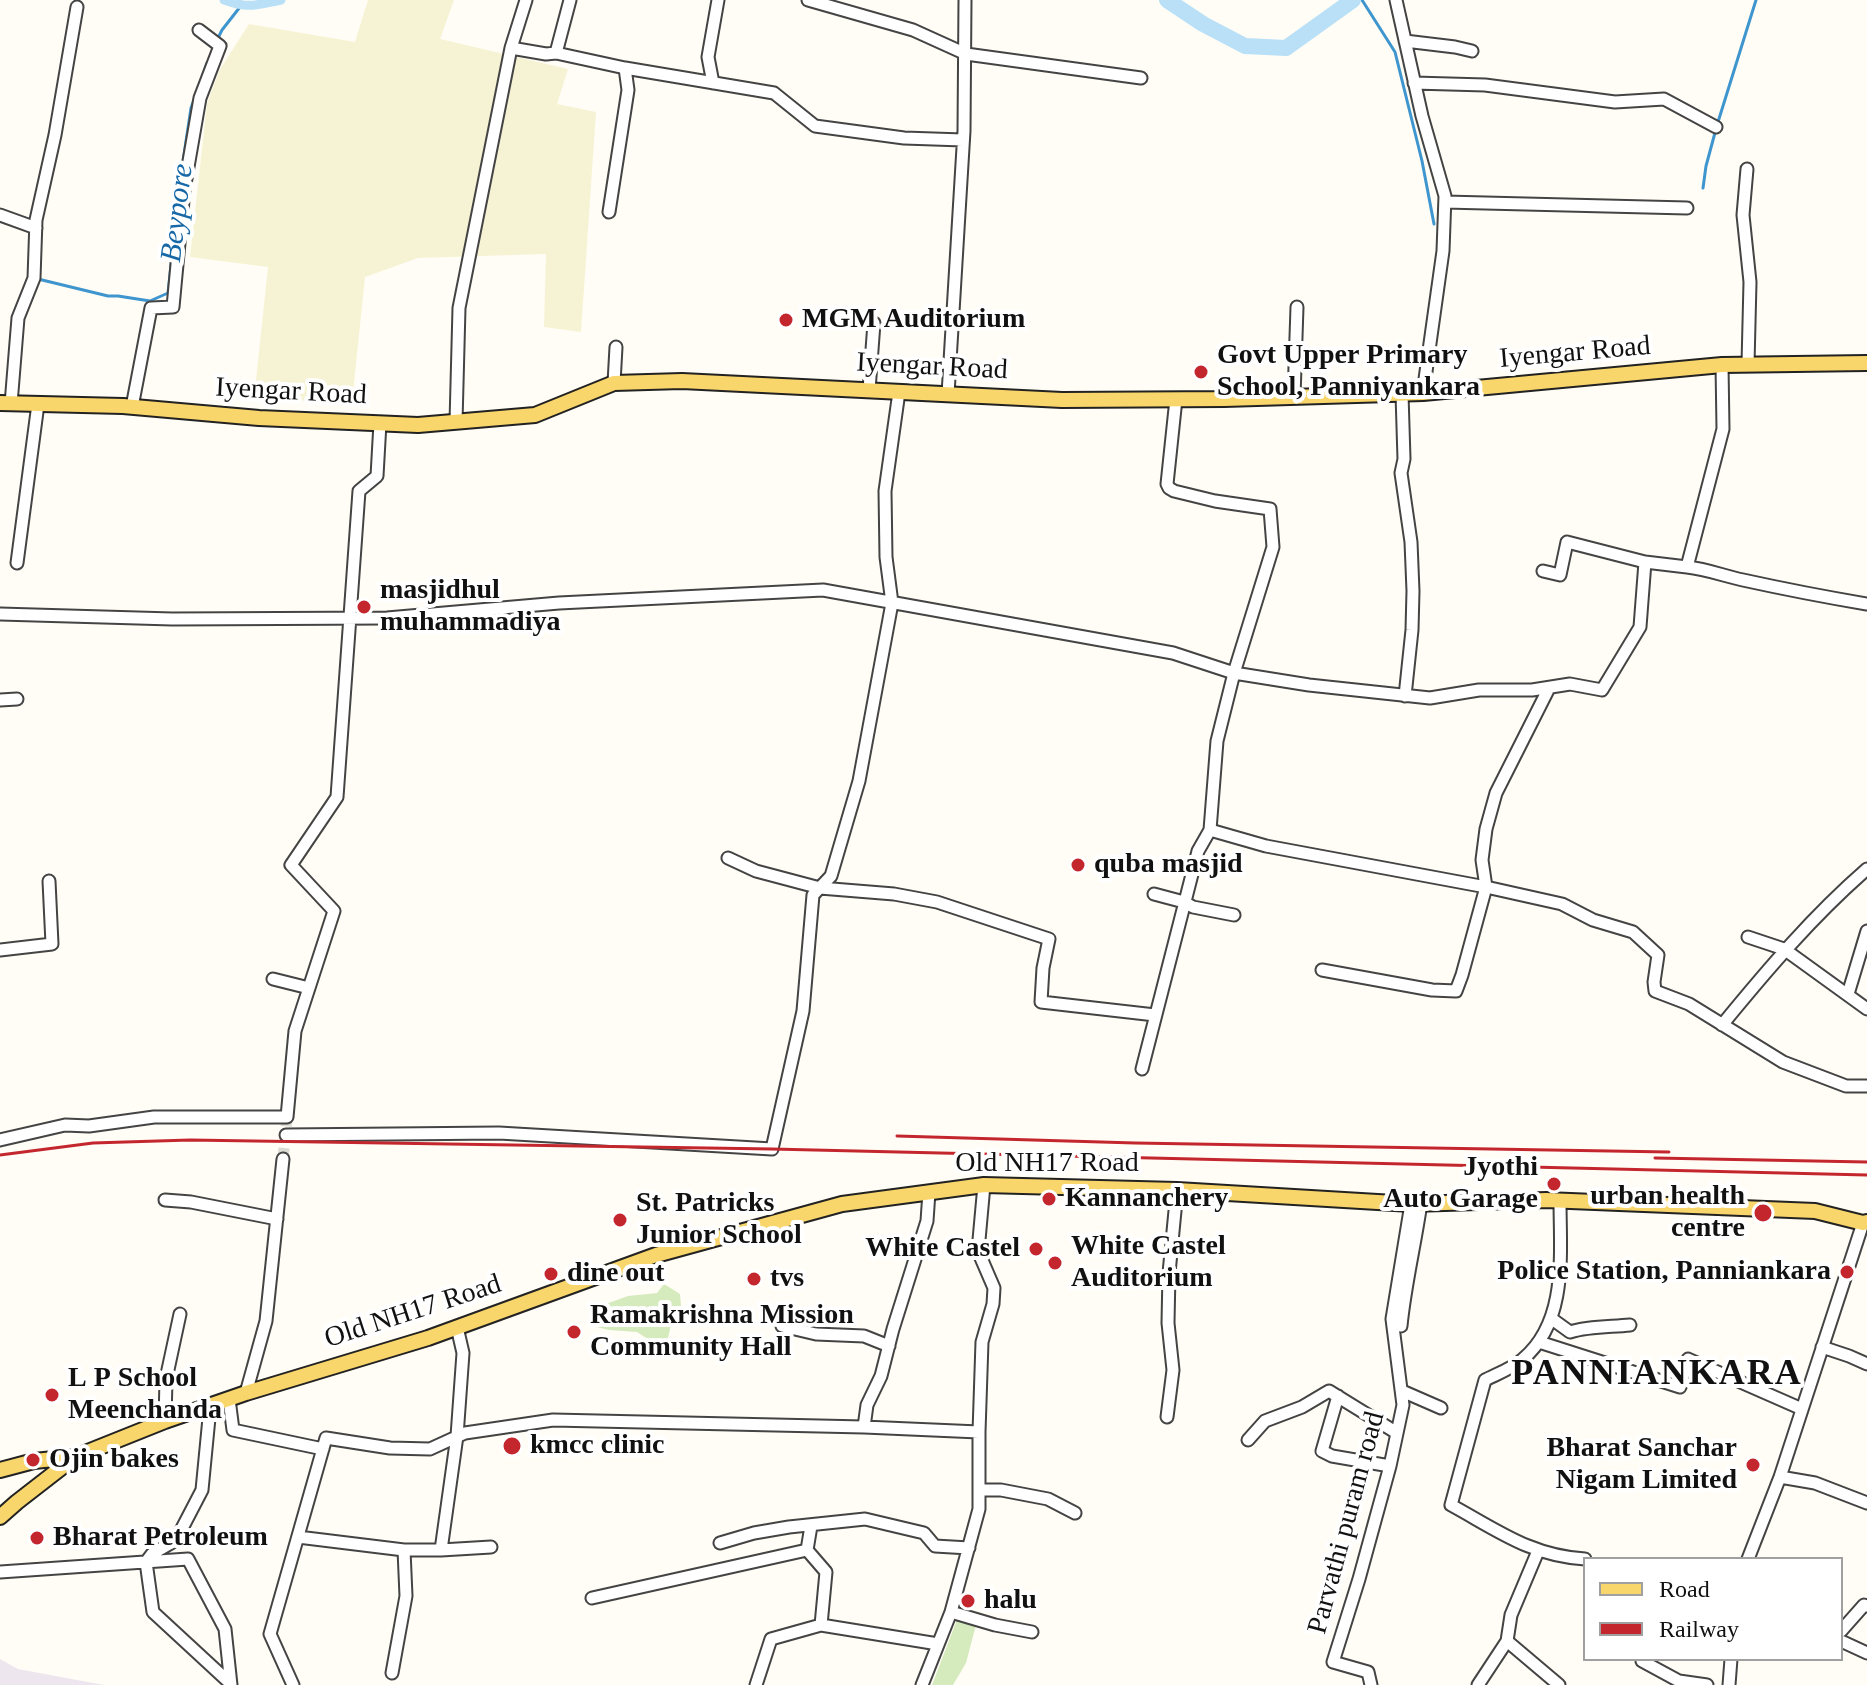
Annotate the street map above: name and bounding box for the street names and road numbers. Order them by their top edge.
street label: Iyengar Road [1498,330,1652,376]
street label: Iyengar Road [855,346,1009,388]
street label: Iyengar Road [214,371,368,413]
street label: Old NH17 Road [955,1147,1139,1181]
street label: Old NH17 Road [321,1268,505,1356]
street label: Parvathi puram road [1301,1408,1393,1638]

